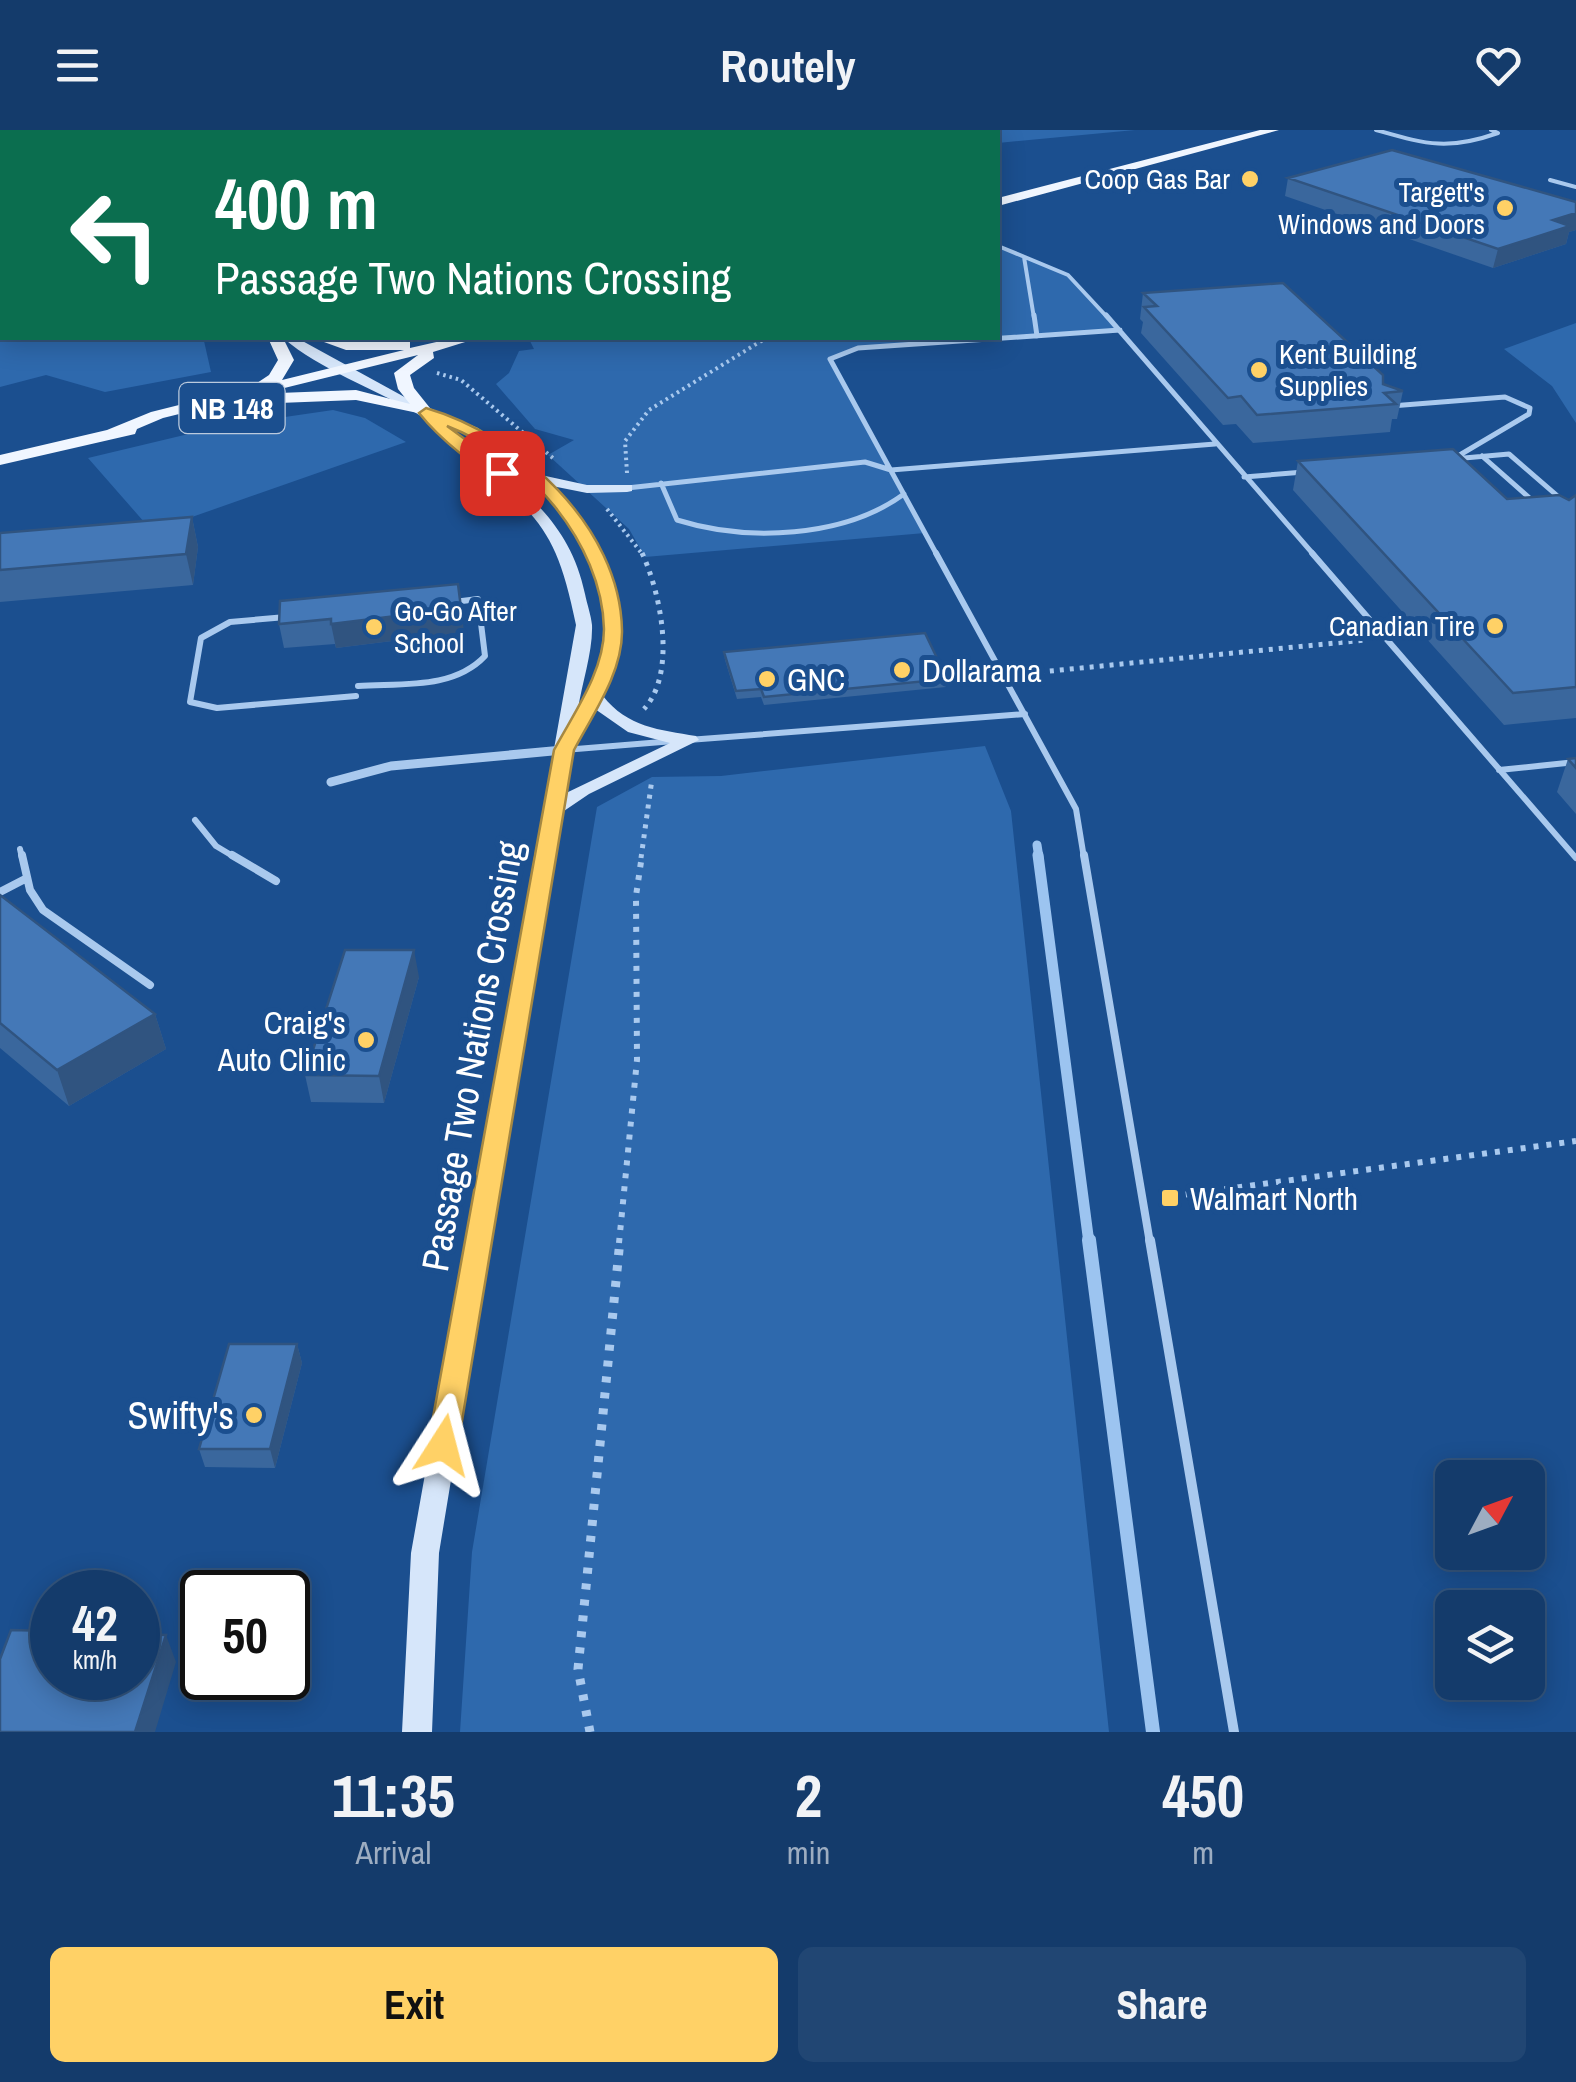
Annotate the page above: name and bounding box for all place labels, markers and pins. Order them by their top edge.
place label: Coop Gas Bar [1085,160,1230,198]
marker: Coop Gas Bar [1239,168,1261,190]
place label: Targett's Windows and Doors [1278,173,1485,243]
marker: Targett's Windows and Doors [1494,197,1516,219]
place label: Kent Building Supplies [1279,335,1417,405]
marker: Kent Building Supplies [1248,359,1270,381]
pin [460,431,545,516]
place label: Go-Go After School [394,592,517,662]
place label: Canadian Tire [1329,607,1475,645]
marker: Canadian Tire [1484,615,1506,637]
marker: Go-Go After School [363,616,385,638]
place label: Dollarama [922,649,1042,692]
place label: GNC [787,658,845,701]
marker: Dollarama [891,659,913,681]
marker: GNC [756,668,778,690]
place label: Craig's Auto Clinic [217,1001,346,1081]
marker: Craig's Auto Clinic [355,1029,377,1051]
place label: Walmart North [1190,1177,1358,1220]
marker: Walmart North [1159,1187,1181,1209]
place label: Swifty's [128,1390,234,1441]
marker: Swifty's [243,1404,265,1426]

